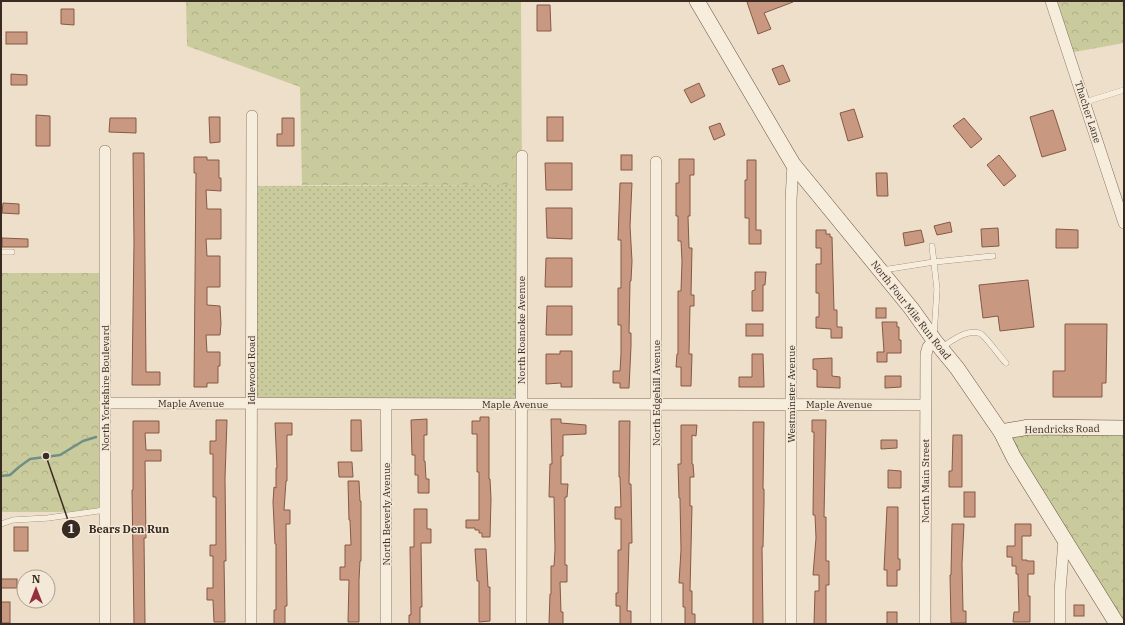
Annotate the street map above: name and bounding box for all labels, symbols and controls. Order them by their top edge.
street label: Thacher Lane [1072,79,1104,145]
street label: North Four Mile Run Road [868,258,954,362]
street label: North Roanoke Avenue [515,276,528,384]
street label: North Yorkshire Boulevard [99,325,112,451]
street label: Idlewood Road [245,335,258,405]
street label: North Edgehill Avenue [650,340,663,446]
street label: Westminster Avenue [785,345,798,443]
street label: Maple Avenue [158,397,224,410]
street label: Maple Avenue [482,398,548,411]
street label: Maple Avenue [806,398,872,411]
street label: Hendricks Road [1024,422,1100,436]
street label: North Main Street [919,438,932,523]
street label: North Beverly Avenue [380,463,393,565]
callout: Bears Den Run [61,518,178,541]
text: 1 [67,521,75,536]
text: Bears Den Run [89,522,169,536]
north arrow [16,569,56,609]
text: N [32,572,41,586]

